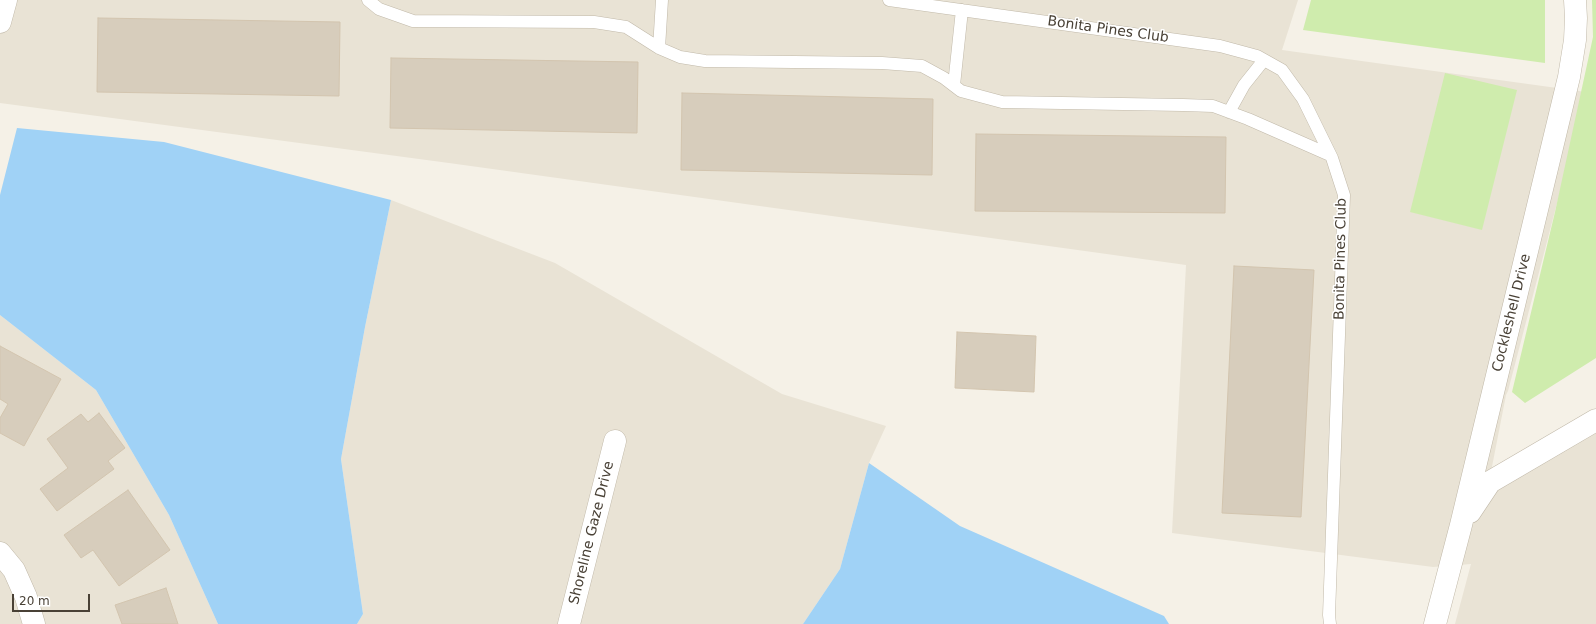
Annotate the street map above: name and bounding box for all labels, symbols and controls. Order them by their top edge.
street label: Bonita Pines Club [1046,13,1170,47]
street label: Bonita Pines Club [1332,198,1350,320]
street label: Cockleshell Drive [1489,252,1535,374]
street label: Shoreline Gaze Drive [566,460,618,606]
scale bar [14,586,92,612]
text: 20 m [19,594,50,608]

